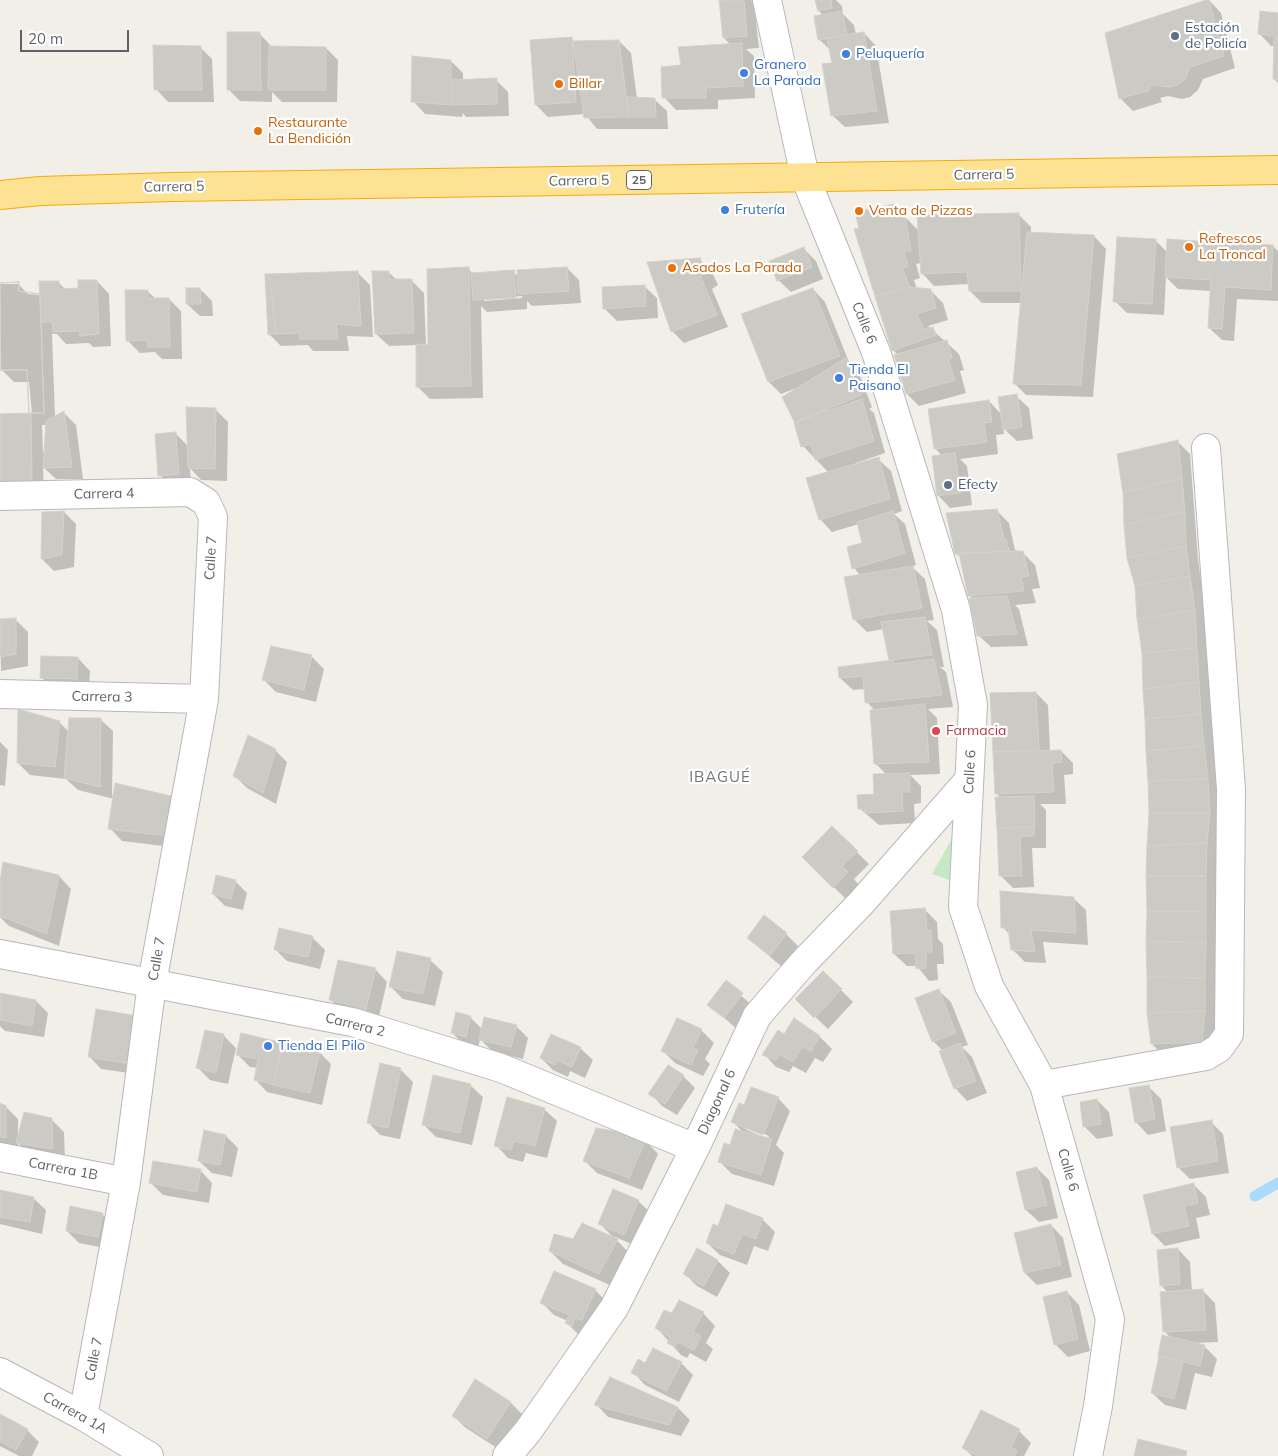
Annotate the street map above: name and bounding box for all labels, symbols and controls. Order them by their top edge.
scale bar [22,20,131,52]
place label: Estación de Policía [1185,20,1247,52]
text: 20 m [28,29,63,48]
marker: Estación de Policía [1169,30,1181,42]
place label: Peluquería [856,46,925,62]
marker: Peluquería [840,48,852,60]
place label: Granero La Parada [754,57,821,90]
marker: Granero La Parada [738,67,750,79]
place label: Billar [569,76,602,92]
marker: Billar [553,78,565,90]
place label: Restaurante La Bendición [268,115,351,148]
marker: Restaurante La Bendición [252,125,264,137]
street label: Carrera 5 [953,166,1015,184]
road number: 25 [626,170,652,190]
street label: Carrera 5 [548,172,610,190]
street label: Carrera 5 [143,178,205,196]
place label: Frutería [735,202,785,218]
place label: Venta de Pizzas [869,203,973,219]
marker: Frutería [719,204,731,216]
marker: Venta de Pizzas [853,205,865,217]
place label: Refrescos La Troncal [1199,231,1266,264]
marker: Refrescos La Troncal [1183,241,1195,253]
place label: Asados La Parada [682,260,802,276]
marker: Asados La Parada [666,262,678,274]
street label: Calle 6 [848,299,880,347]
place label: Tienda El Paisano [849,362,909,394]
marker: Tienda El Paisano [833,372,845,384]
place label: Efecty [958,477,998,493]
marker: Efecty [942,479,954,491]
street label: Carrera 4 [73,485,135,503]
street label: Calle 7 [201,536,221,580]
street label: Carrera 3 [71,688,133,706]
place label: Farmacia [946,723,1006,739]
marker: Farmacia [930,725,942,737]
street label: Calle 6 [960,750,980,794]
district label: IBAGUÉ [688,768,752,786]
street label: Calle 7 [145,936,169,982]
street label: Carrera 2 [323,1009,387,1041]
place label: Tienda El Pilo [278,1038,365,1054]
marker: Tienda El Pilo [262,1040,274,1052]
street label: Diagonal 6 [694,1066,740,1138]
street label: Calle 6 [1054,1146,1082,1194]
street label: Carrera 1B [27,1154,99,1184]
street label: Calle 7 [82,1336,106,1382]
street label: Carrera 1A [40,1388,110,1438]

